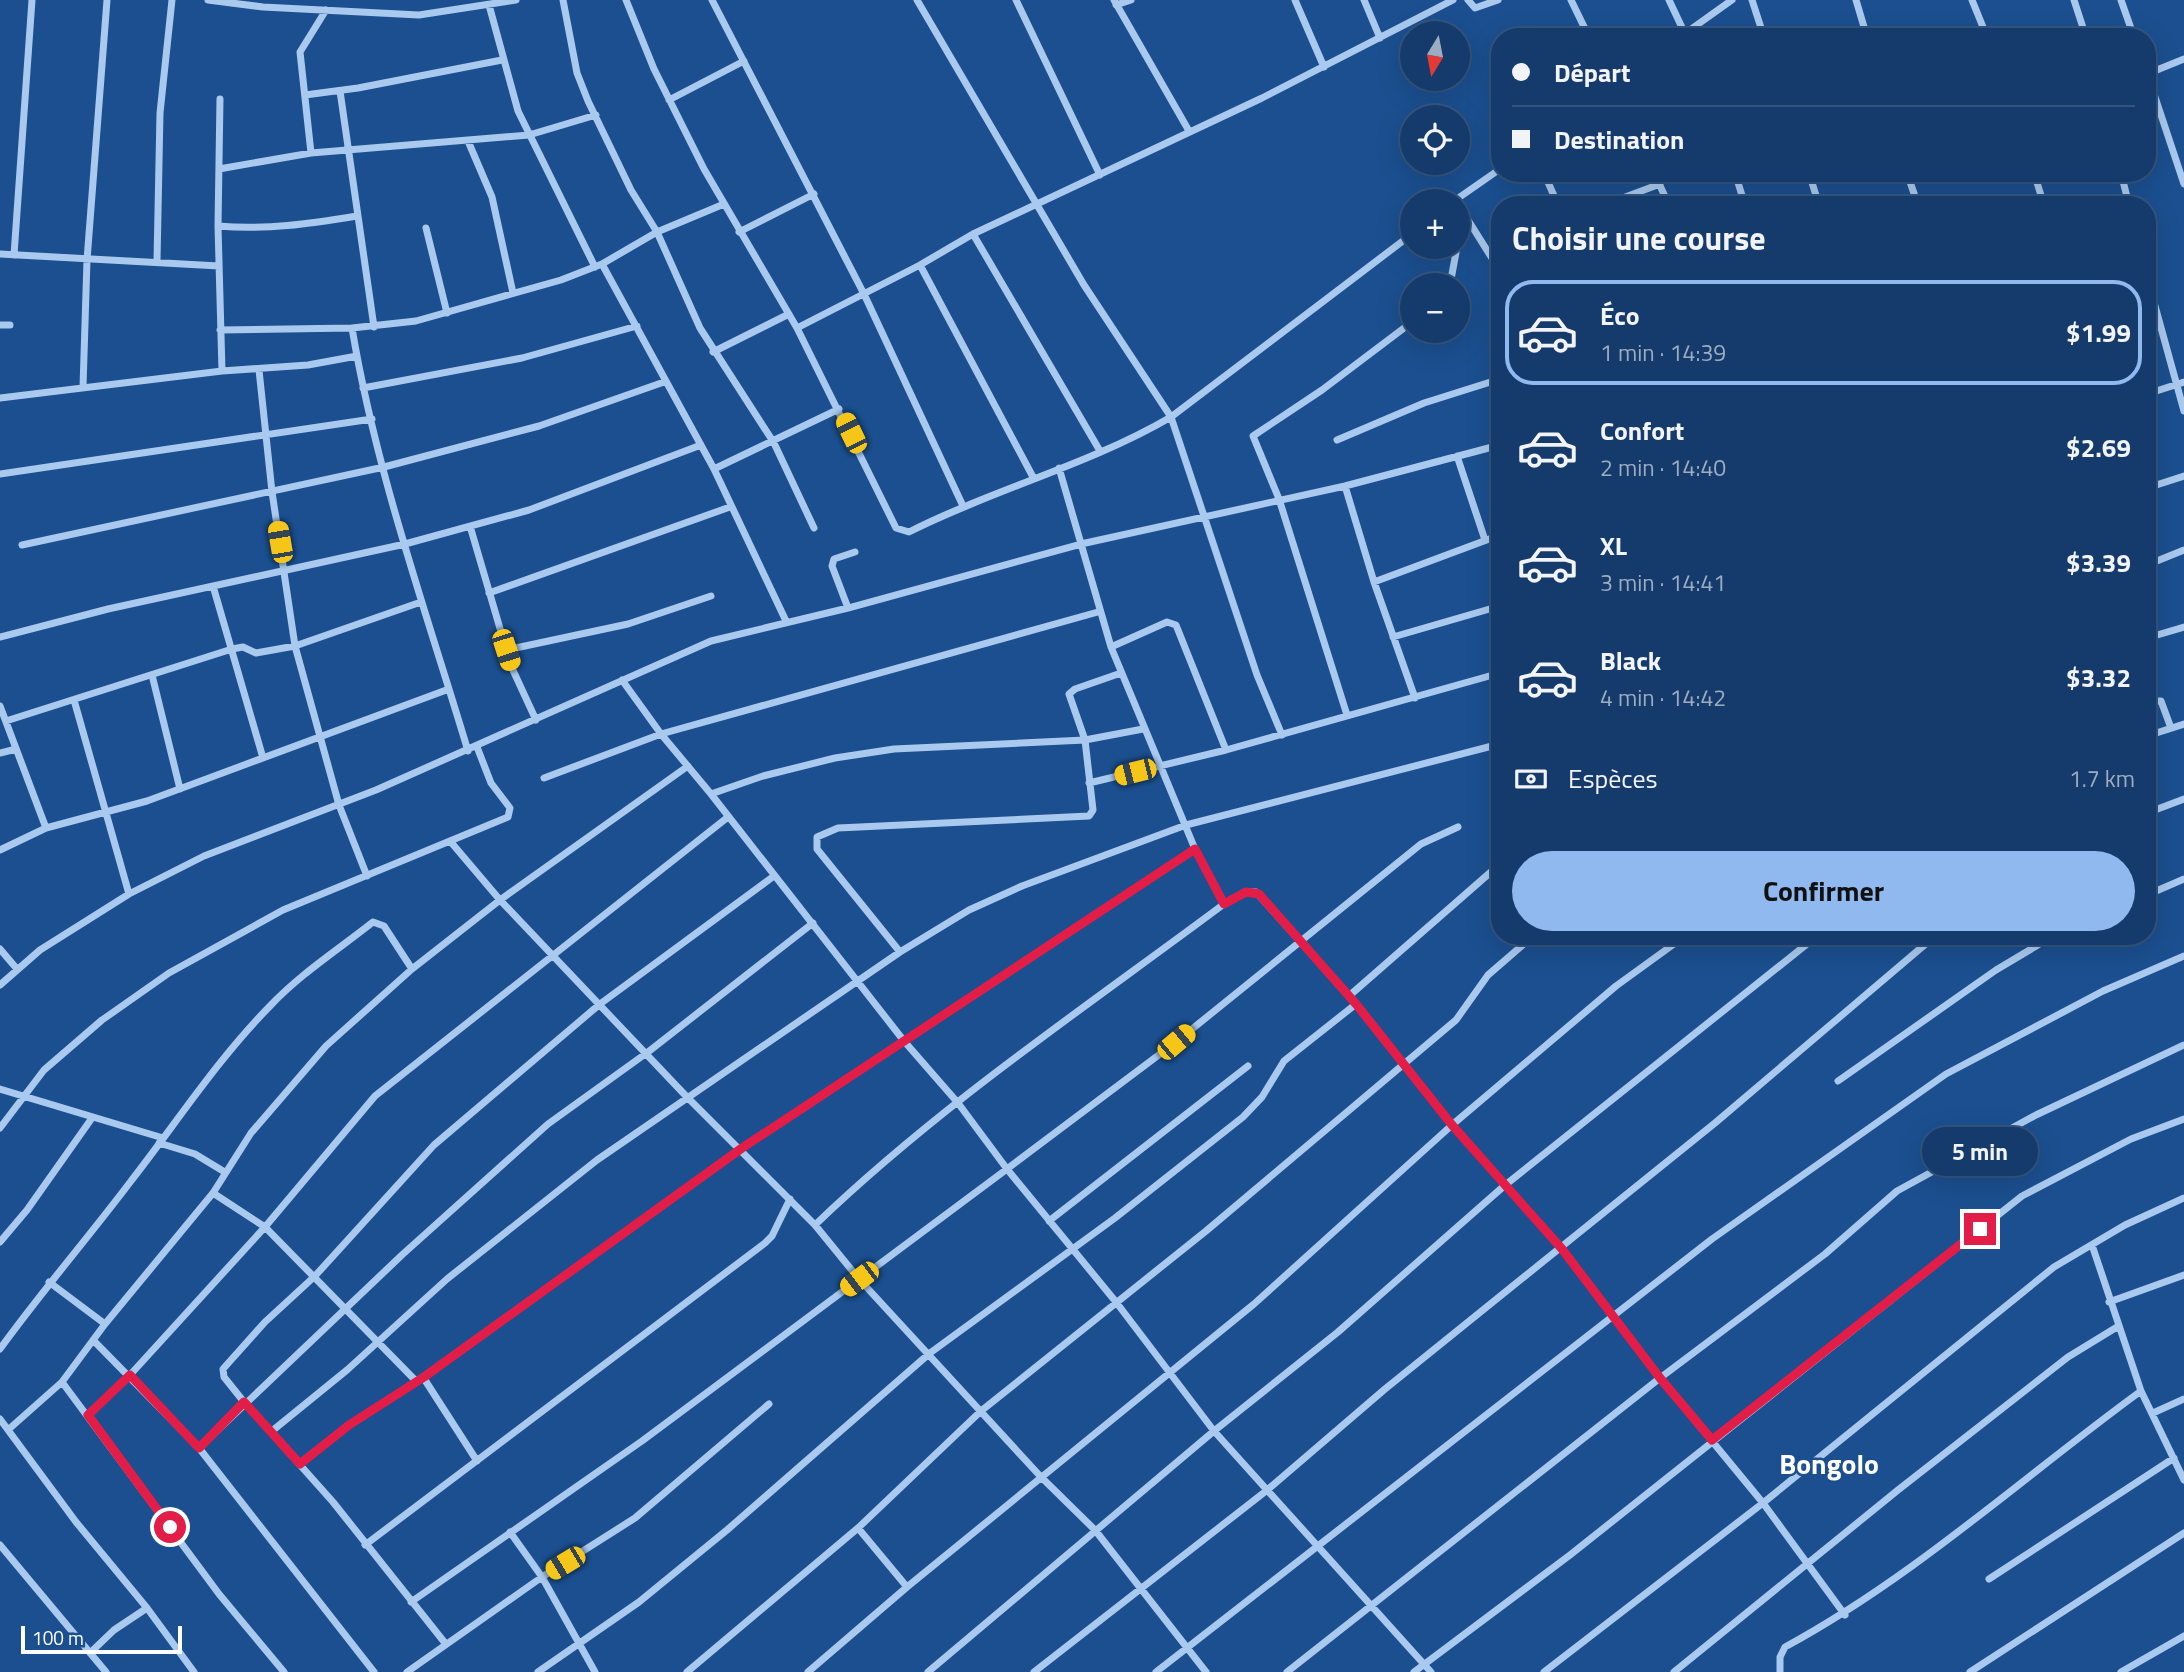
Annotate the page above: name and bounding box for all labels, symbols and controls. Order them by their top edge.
north arrow [1400,21,1470,91]
map controls [1400,21,1470,343]
text: Départ [1554,53,1630,92]
button: locate [1400,105,1470,175]
text: Destination [1554,120,1684,159]
button: + [1400,189,1470,259]
text: Choisir une course [1512,214,1766,262]
button: − [1400,273,1470,343]
text: Éco [1600,296,1640,335]
icon: car [1516,301,1579,364]
text: $1.99 [2066,313,2131,352]
text: 1 min · 14:39 [1600,335,1726,370]
car [833,410,870,456]
text: Confort [1600,411,1684,450]
icon: car [1516,416,1579,479]
text: $2.69 [2066,428,2131,467]
text: 2 min · 14:40 [1600,450,1726,485]
car [267,519,294,565]
text: XL [1600,526,1627,565]
icon: car [1516,531,1579,594]
text: $3.39 [2066,543,2131,582]
text: 3 min · 14:41 [1600,565,1726,600]
car [490,627,523,673]
text: Black [1600,641,1661,680]
icon: car [1516,646,1579,709]
text: $3.32 [2066,658,2131,697]
text: 4 min · 14:42 [1600,680,1726,715]
car [1113,757,1158,787]
text: Espèces [1568,759,1658,798]
icon: cash [1512,760,1550,798]
text: 1.7 km [2069,761,2135,796]
button: Confirmer [1512,851,2135,931]
car [1154,1020,1199,1064]
callout: 5 min [1922,1128,2038,1176]
text: 5 min [1952,1134,2008,1169]
route end [1964,1213,1996,1245]
car [836,1258,883,1300]
district label: Bongolo [1779,1442,1879,1485]
route start [154,1511,186,1543]
car [542,1543,589,1583]
scale bar [21,1623,182,1655]
text: 100 m [32,1623,84,1652]

